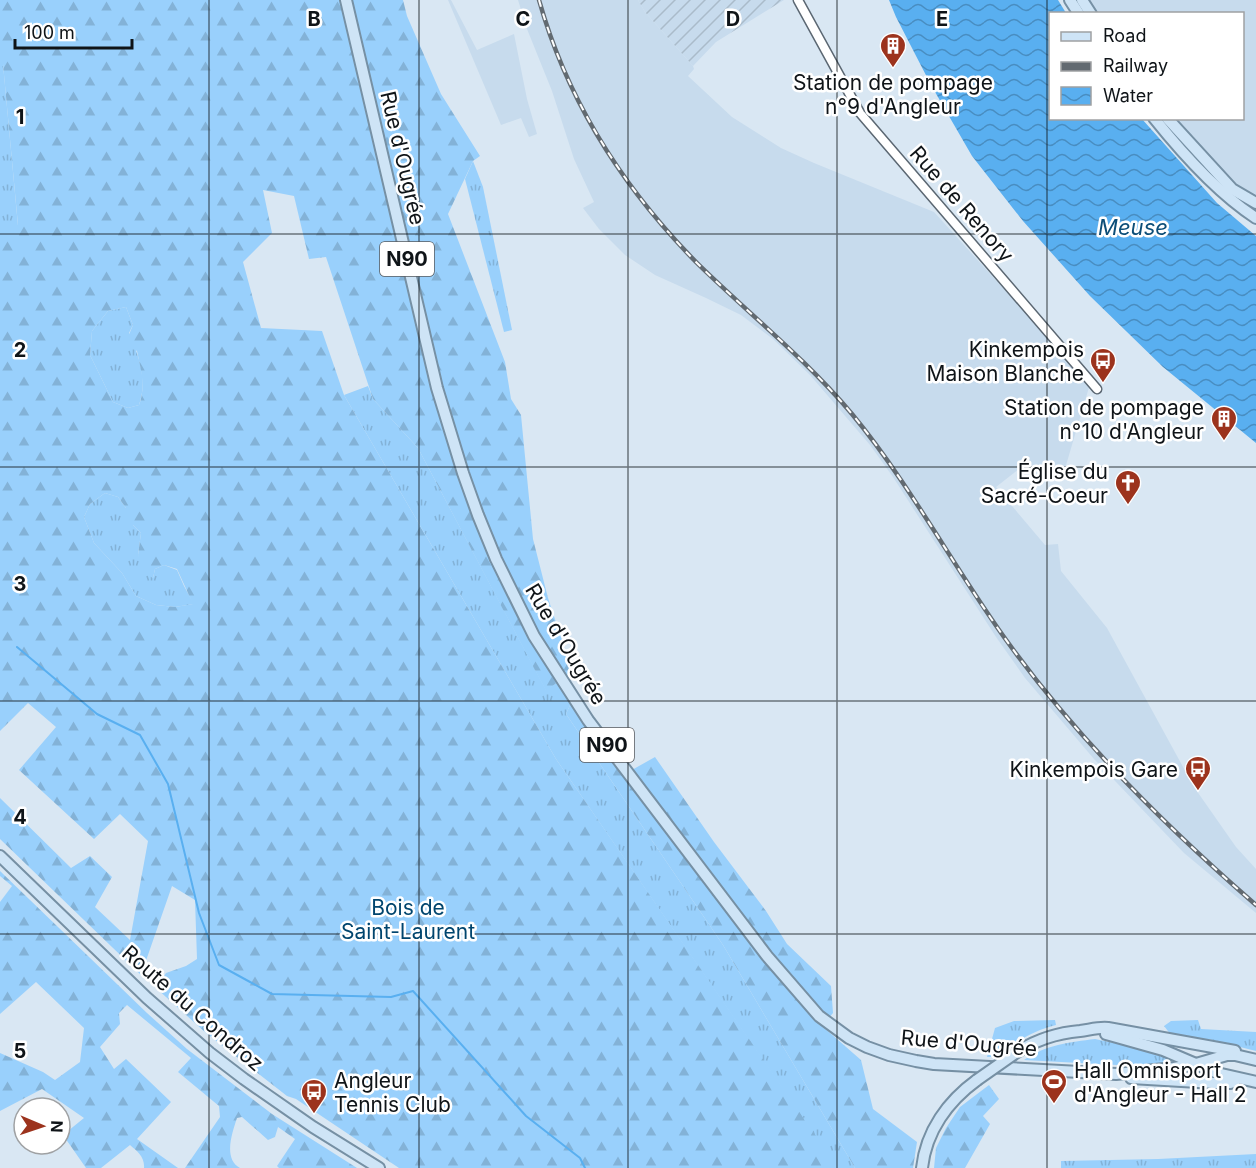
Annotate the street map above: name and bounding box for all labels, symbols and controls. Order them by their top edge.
text: B [307,7,321,31]
text: C [516,7,530,31]
text: D [726,7,740,31]
text: E [936,7,948,31]
scale bar [15,12,132,50]
legend [1049,12,1244,120]
text: 100 m [24,22,75,43]
text: Road [1103,25,1146,46]
building icon: Station de pompage n°9 d'Angleur [878,31,908,69]
text: Railway [1103,55,1168,76]
place label: Station de pompage n°9 d'Angleur [793,70,993,119]
text: Water [1103,85,1153,106]
street label: Rue d'Ougrée [375,89,431,227]
text: 1 [16,105,24,129]
street label: Rue de Renory [905,141,1019,267]
water label: Meuse [1098,214,1168,240]
road number: N90 [380,242,434,276]
place label: Kinkempois Maison Blanche [926,337,1084,386]
text: 2 [14,338,26,362]
bus stop icon: Kinkempois Maison Blanche [1088,346,1118,384]
place label: Station de pompage n°10 d'Angleur [1004,395,1204,444]
building icon: Station de pompage n°10 d'Angleur [1209,404,1239,442]
place label: Église du Sacré-Coeur [981,458,1108,508]
church icon: Église du Sacré-Coeur [1113,468,1143,506]
text: 3 [14,572,26,596]
street label: Rue d'Ougrée [520,579,612,709]
road number: N90 [580,728,634,762]
bus stop icon: Kinkempois Gare [1183,754,1213,792]
place label: Kinkempois Gare [1010,757,1178,782]
text: 4 [13,805,27,829]
park label: Bois de Saint-Laurent [341,895,475,944]
street label: Route du Condroz [117,940,269,1076]
street label: Rue d'Ougrée [900,1025,1038,1061]
text: 5 [14,1039,26,1063]
place label: Hall Omnisport d'Angleur - Hall 2 [1074,1058,1247,1107]
sports icon: Hall Omnisport d'Angleur - Hall 2 [1039,1067,1069,1105]
place label: Angleur Tennis Club [334,1068,451,1117]
bus stop icon: Angleur Tennis Club [299,1077,329,1115]
north arrow [12,1096,72,1156]
text: N [47,1120,67,1133]

